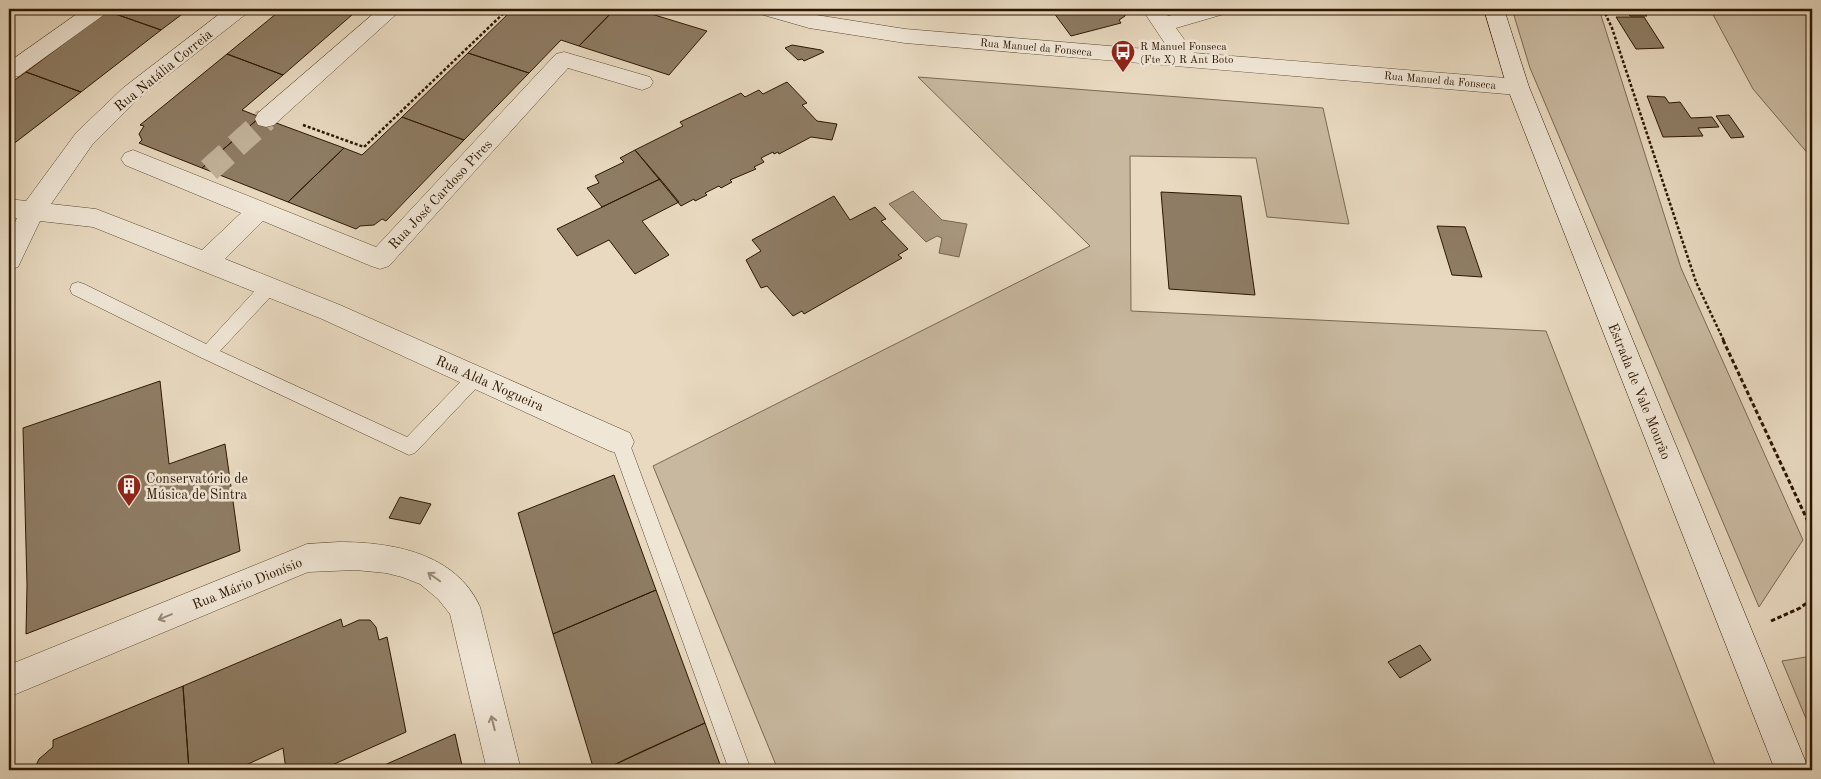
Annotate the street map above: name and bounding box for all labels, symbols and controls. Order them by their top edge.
street label: Rua Natália Correia [112,27,215,114]
street label: Rua Manuel da Fonseca [980,38,1093,59]
bus stop icon: R Manuel Fonseca (Fte X) R Ant Boto [1110,39,1136,73]
place label: R Manuel Fonseca (Fte X) R Ant Boto [1140,42,1233,66]
street label: Rua Manuel da Fonseca [1384,71,1497,92]
street label: Rua José Cardoso Pires [386,137,495,252]
street label: Estrada de Vale Mourão [1605,321,1673,462]
street label: Rua Alda Nogueira [433,354,546,414]
place label: Conservatório de Música de Sintra [146,472,248,502]
building icon: Conservatório de Música de Sintra [116,473,142,507]
street label: Rua Mário Dionísio [190,555,304,612]
one-way arrow [427,572,441,582]
one-way arrow [157,613,173,622]
one-way arrow [487,715,497,731]

